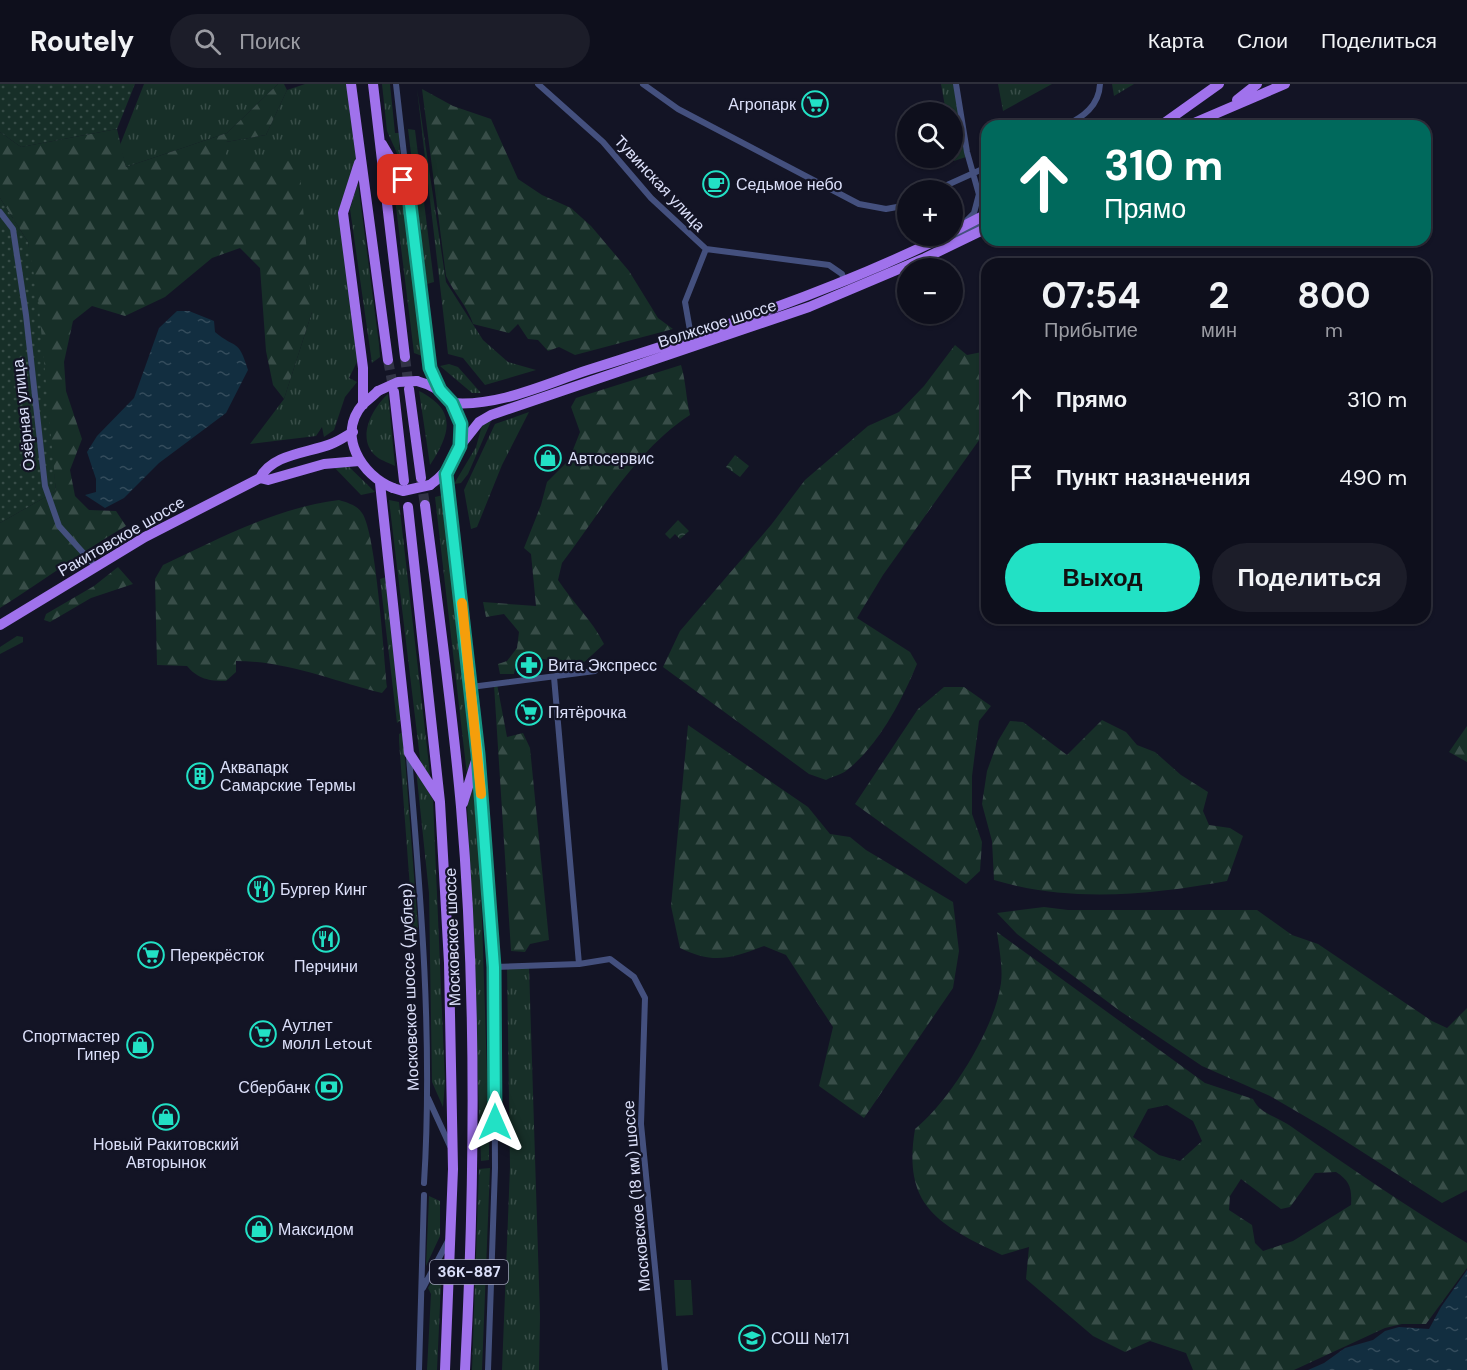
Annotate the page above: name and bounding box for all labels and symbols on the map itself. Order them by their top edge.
supermarket icon: Агропарк [800,89,830,119]
place label: Агропарк [728,94,797,115]
street label: Тувинская улица [610,131,710,236]
pin [377,154,428,205]
cafe icon: Седьмое небо [701,169,731,199]
place label: Седьмое небо [736,174,843,195]
street label: Волжское шоссе [655,294,779,352]
street label: Озёрная улица [7,358,40,472]
shop icon: Автосервис [533,443,563,473]
place label: Автосервис [568,448,654,469]
street label: Ракитовское шоссе [54,491,189,581]
pharmacy icon: Вита Экспресс [514,650,544,680]
place label: Вита Экспресс [548,655,657,676]
supermarket icon: Пятёрочка [514,697,544,727]
place label: Пятёрочка [548,702,627,723]
place label: Аквапарк Самарские Термы [220,757,356,796]
building icon: Аквапарк Самарские Термы [185,761,215,791]
street label: Московское шоссе [440,867,465,1007]
restaurant icon: Бургер Кинг [246,874,276,904]
place label: Бургер Кинг [280,879,367,900]
street label: Московское шоссе (дублер) [395,883,424,1091]
restaurant icon: Перчини [311,924,341,954]
supermarket icon: Перекрёсток [136,940,166,970]
place label: Перекрёсток [170,945,265,966]
place label: Перчини [294,956,358,977]
place label: Аутлет молл Letout [282,1015,372,1054]
supermarket icon: Аутлет молл Letout [248,1019,278,1049]
place label: Спортмастер Гипер [22,1026,120,1065]
shop icon: Спортмастер Гипер [125,1030,155,1060]
bank icon: Сбербанк [314,1072,344,1102]
place label: Сбербанк [238,1077,311,1098]
position arrow [463,1090,527,1154]
street label: Московское (18 км) шоссе [618,1099,655,1292]
shop icon: Новый Ракитовский Авторынок [151,1102,181,1132]
place label: Новый Ракитовский Авторынок [93,1134,239,1173]
shop icon: Максидом [244,1214,274,1244]
place label: Максидом [278,1219,354,1240]
road number: 36К-887 [430,1260,508,1284]
school or university icon: СОШ №171 [737,1323,767,1353]
place label: СОШ №171 [771,1328,849,1349]

